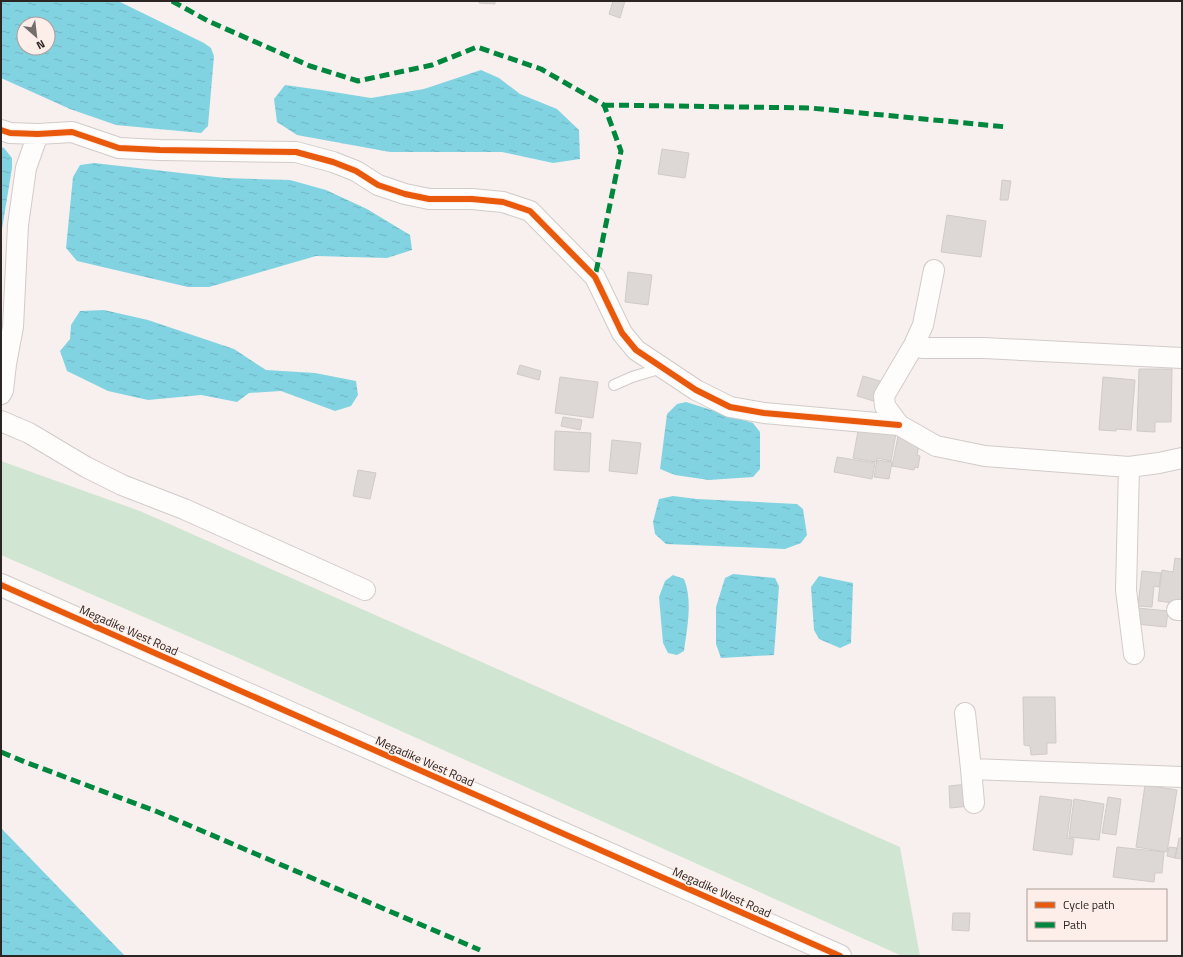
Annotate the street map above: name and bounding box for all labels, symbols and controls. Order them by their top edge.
north arrow [16,16,56,56]
text: N [34,36,48,54]
street label: Megadike West Road [77,600,181,660]
street label: Megadike West Road [373,731,477,791]
street label: Megadike West Road [670,862,774,922]
legend [1027,889,1167,941]
text: Cycle path [1063,895,1115,914]
text: Path [1063,915,1087,934]

